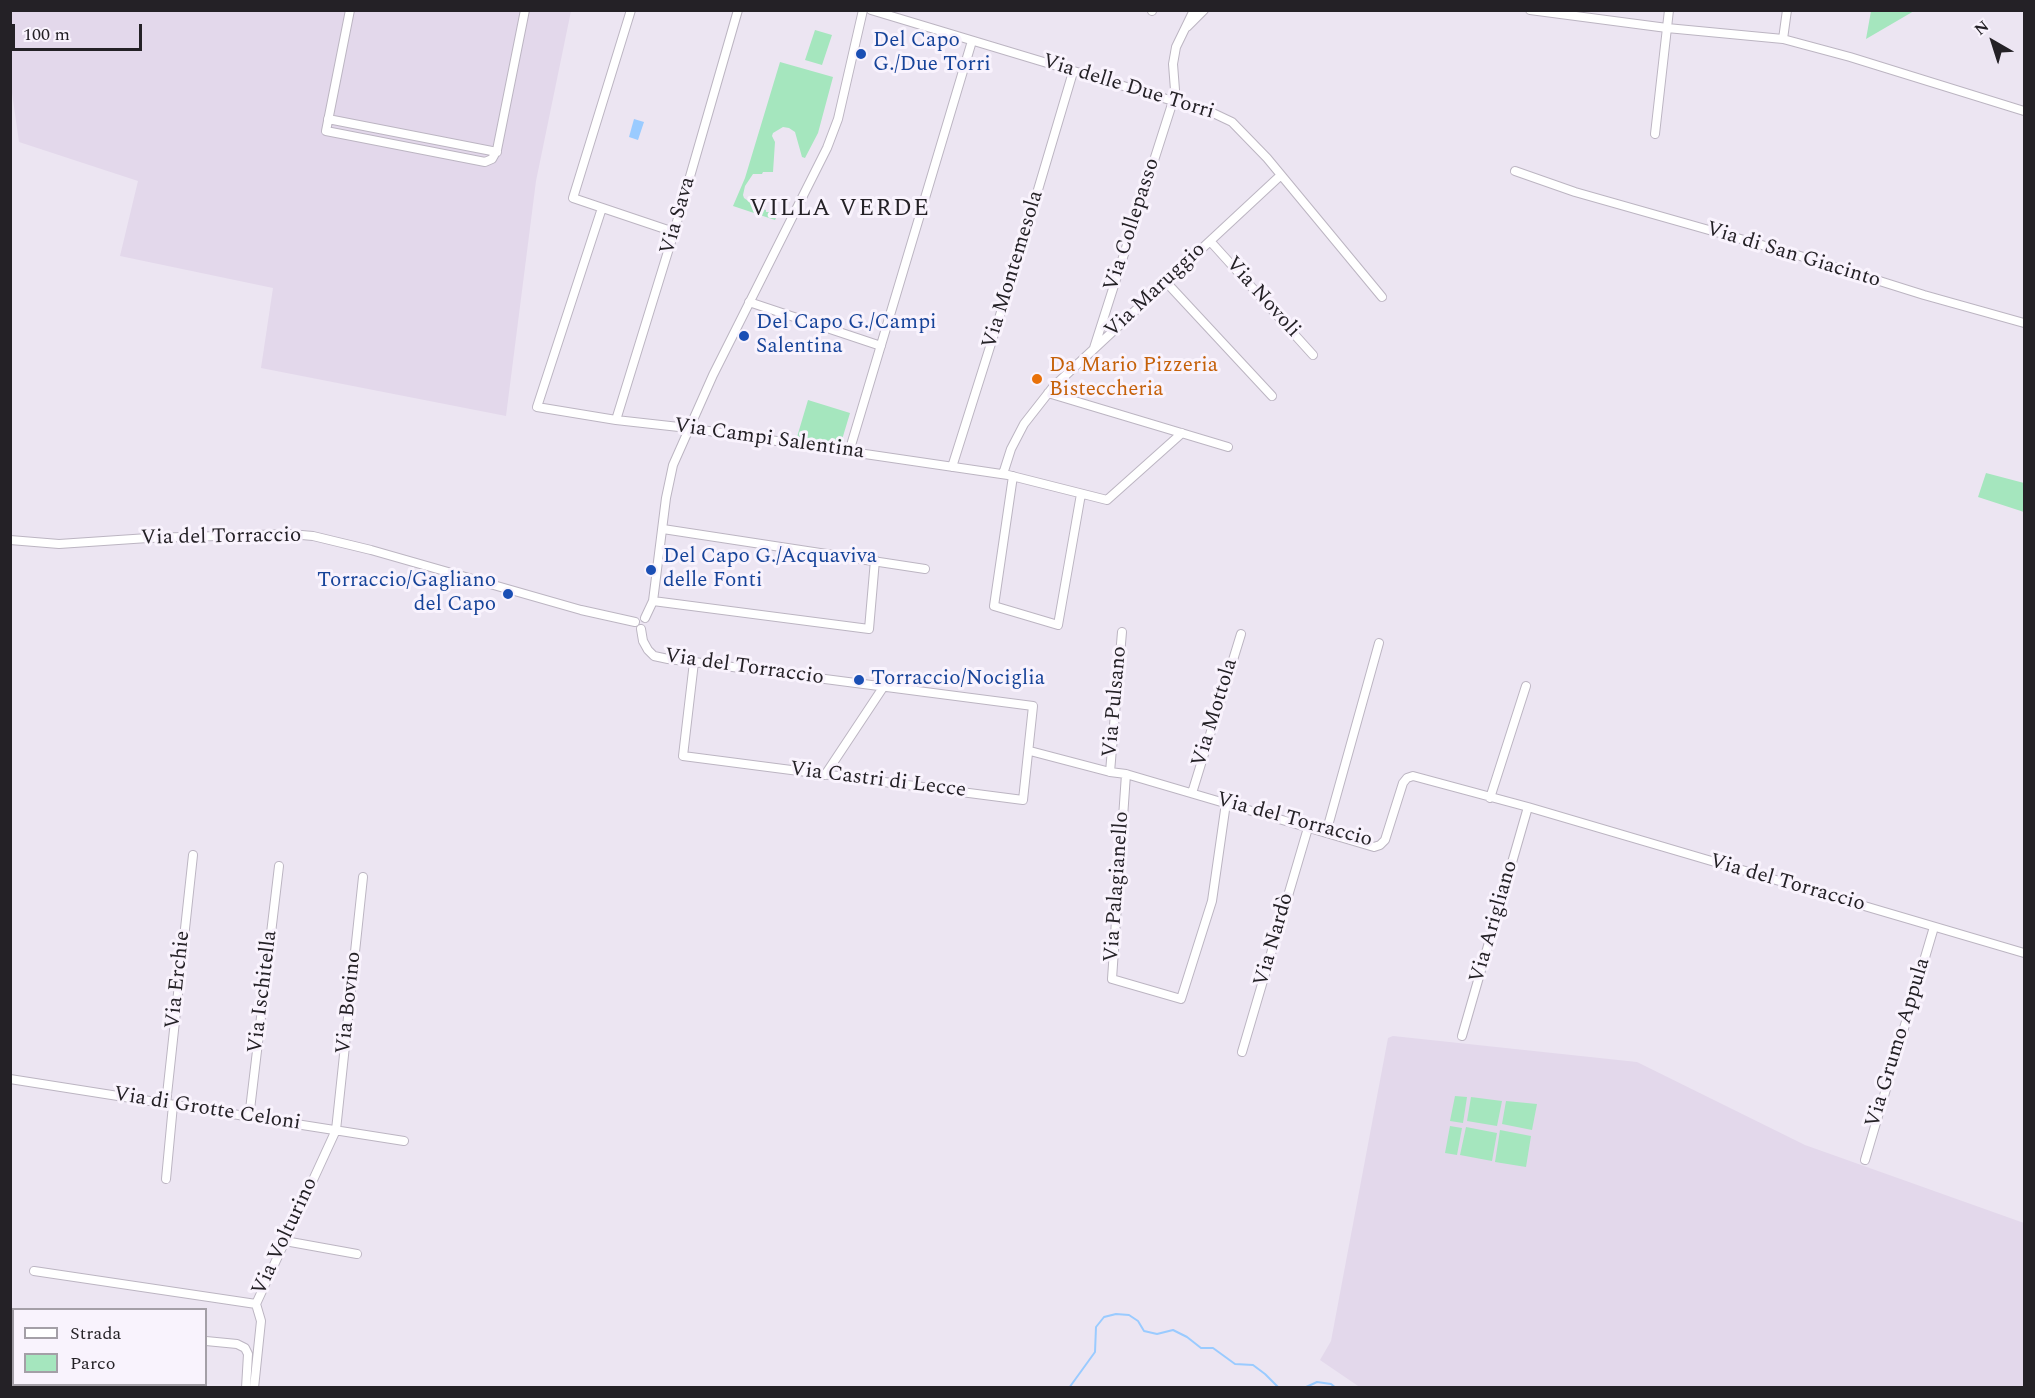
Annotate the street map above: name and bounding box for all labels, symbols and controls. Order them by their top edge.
scale bar [15,12,146,50]
north arrow [1963,12,2023,72]
text: N [1969,15,1994,41]
text: 100 m [23,21,70,48]
place label: Del Capo G./Due Torri [873,29,991,79]
marker: Del Capo G./Due Torri [854,47,868,61]
street label: Via delle Due Torri [1039,50,1217,126]
street label: Via Collepasso [1100,155,1166,295]
street label: Via Sava [656,174,702,258]
street label: Via Montemesola [978,188,1050,352]
district label: VILLA VERDE [750,196,930,224]
street label: Via di San Giacinto [1703,217,1883,295]
street label: Via Maruggio [1100,238,1212,344]
street label: Via Novoli [1219,252,1305,344]
place label: Del Capo G./Campi Salentina [756,311,937,361]
marker: Del Capo G./Campi Salentina [737,329,751,343]
place label: Da Mario Pizzeria Bisteccheria [1049,354,1218,404]
marker: Da Mario Pizzeria Bisteccheria [1030,372,1044,386]
street label: Via Campi Salentina [672,414,866,466]
street label: Via del Torraccio [140,524,302,552]
place label: Del Capo G./Acquaviva delle Fonti [663,545,877,595]
marker: Del Capo G./Acquaviva delle Fonti [644,563,658,577]
place label: Torraccio/Gagliano del Capo [317,569,496,619]
marker: Torraccio/Gagliano del Capo [501,587,515,601]
street label: Via del Torraccio [663,644,825,692]
street label: Via Pulsano [1099,645,1133,759]
street label: Via Mottola [1188,656,1244,770]
place label: Torraccio/Nociglia [871,667,1045,693]
marker: Torraccio/Nociglia [852,673,866,687]
street label: Via Castri di Lecce [789,758,967,804]
street label: Via del Torraccio [1213,788,1375,854]
street label: Via Palagianello [1100,811,1136,963]
street label: Via del Torraccio [1706,850,1868,918]
street label: Via Arigliano [1466,858,1524,986]
street label: Via Nardò [1250,890,1300,990]
street label: Via Ischitella [244,929,284,1055]
street label: Via Erchie [161,930,197,1030]
street label: Via Bovino [332,950,368,1056]
street label: Via Grumo Appula [1861,955,1937,1131]
street label: Via di Grotte Celoni [112,1083,302,1137]
street label: Via Volturino [248,1174,324,1300]
legend [12,1308,207,1386]
text: Strada [70,1320,121,1347]
text: Parco [70,1350,115,1377]

